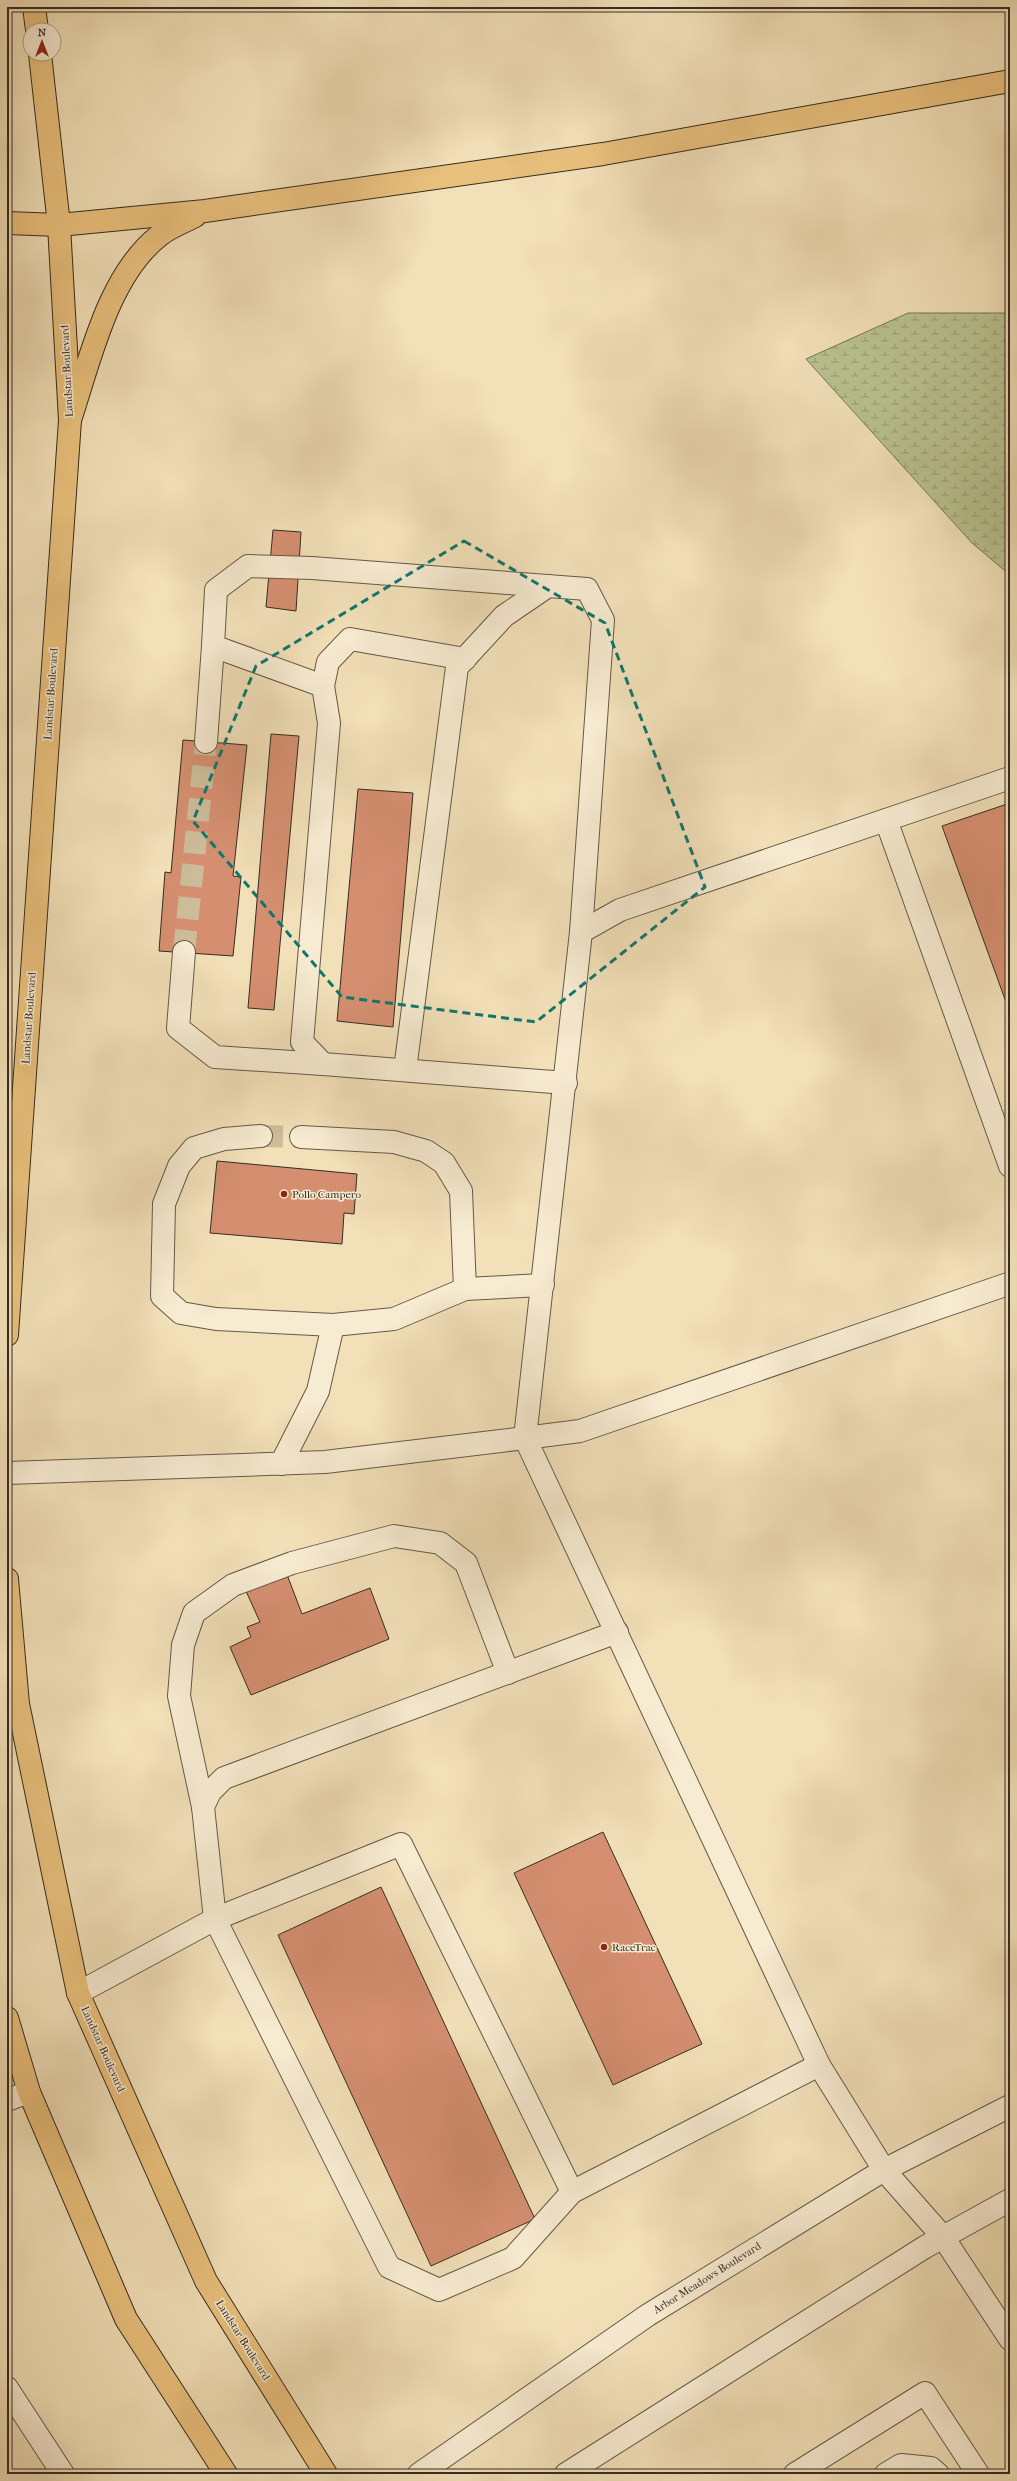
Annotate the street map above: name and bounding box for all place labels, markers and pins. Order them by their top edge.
place label: Pollo Campero [292,1188,361,1201]
marker: Pollo Campero [279,1189,289,1199]
place label: RaceTrac [612,1941,656,1954]
marker: RaceTrac [599,1942,609,1952]

